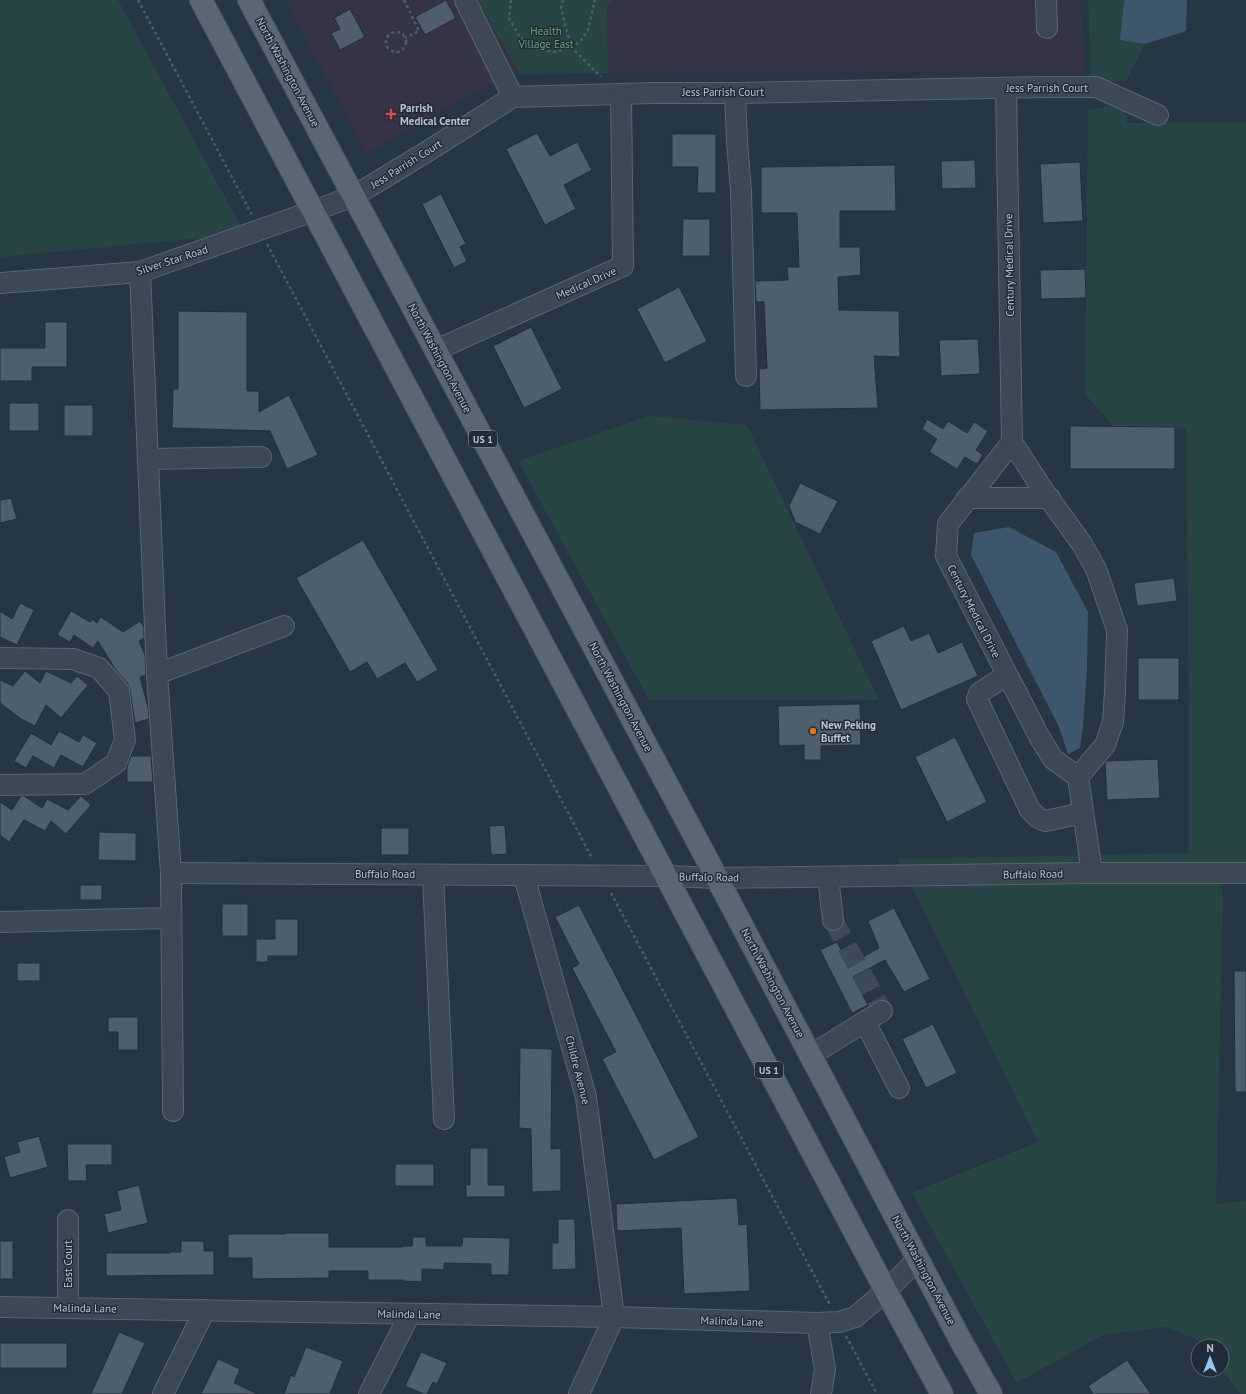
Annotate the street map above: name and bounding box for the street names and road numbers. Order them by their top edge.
street label: North Washington Avenue [253,15,323,129]
street label: Jess Parrish Court [1005,81,1088,95]
street label: Jess Parrish Court [681,85,764,99]
street label: Jess Parrish Court [367,136,445,192]
street label: Century Medical Drive [1001,213,1017,317]
street label: Silver Star Road [134,242,210,278]
street label: Medical Drive [554,263,619,302]
street label: North Washington Avenue [405,301,475,415]
road number: US 1 [469,431,497,447]
street label: Century Medical Drive [944,562,1004,660]
street label: North Washington Avenue [586,640,656,754]
street label: Buffalo Road [1003,866,1063,882]
street label: Buffalo Road [355,867,415,881]
street label: Buffalo Road [679,869,739,885]
street label: North Washington Avenue [738,926,808,1040]
street label: Childre Avenue [563,1034,593,1106]
road number: US 1 [755,1062,783,1078]
street label: North Washington Avenue [889,1213,959,1327]
street label: East Court [61,1240,75,1288]
street label: Malinda Lane [53,1300,117,1316]
street label: Malinda Lane [377,1306,441,1322]
street label: Malinda Lane [700,1313,764,1329]

